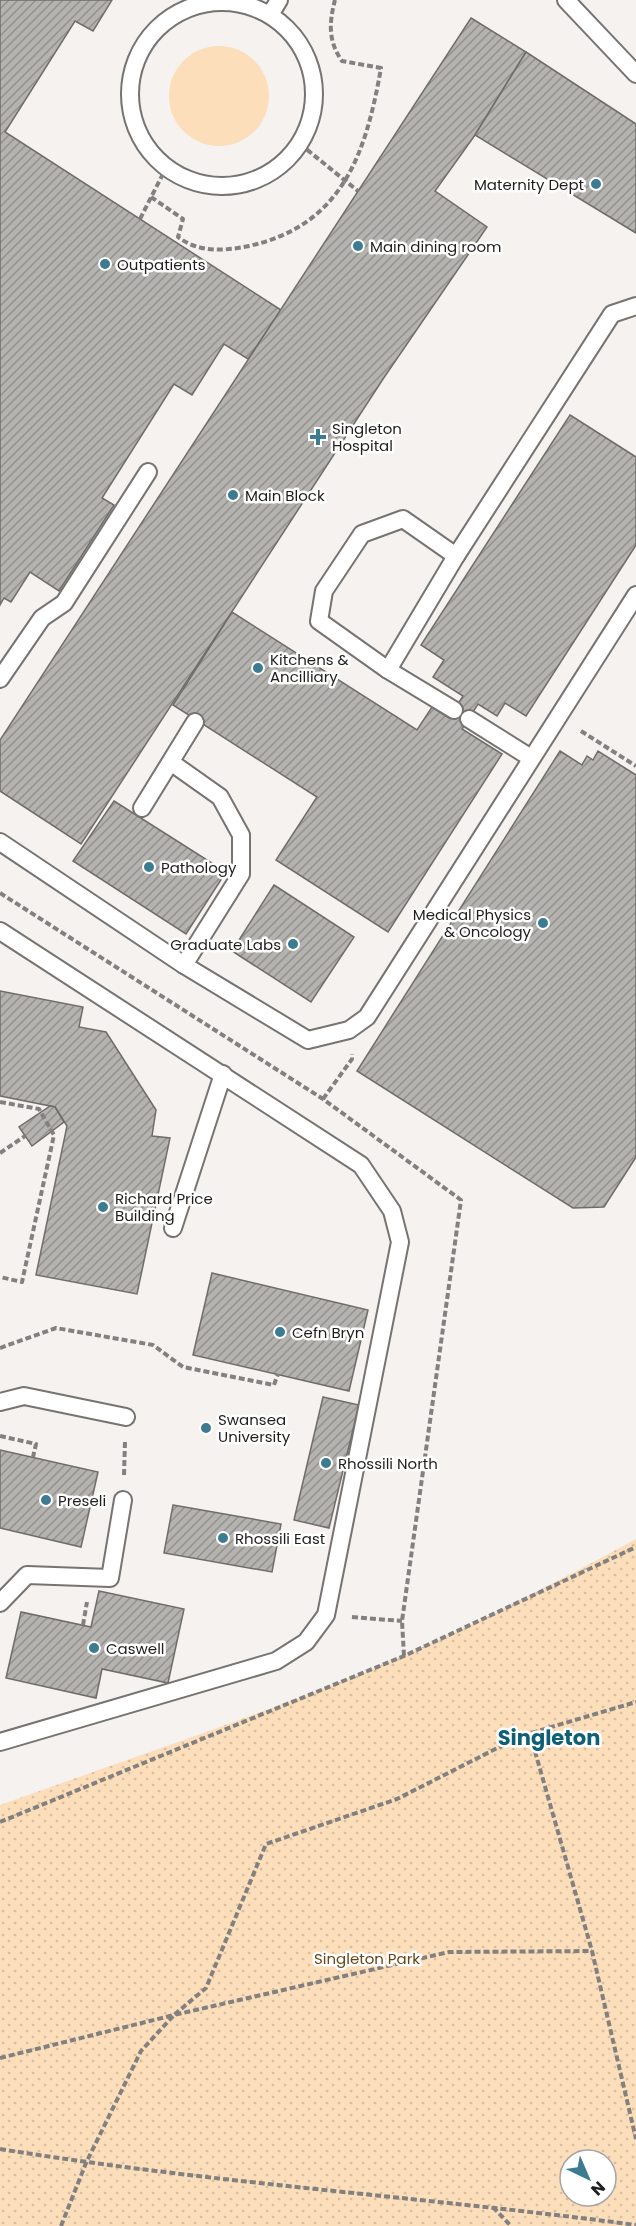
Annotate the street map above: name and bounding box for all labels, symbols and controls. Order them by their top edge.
place label: Maternity Dept [474,174,584,195]
marker: Maternity Dept [589,177,603,191]
place label: Main dining room [370,236,501,257]
marker: Main dining room [351,239,365,253]
place label: Outpatients [117,254,206,275]
marker: Outpatients [98,257,112,271]
place label: Singleton Hospital [332,418,402,456]
marker: Singleton Hospital [309,428,327,446]
place label: Main Block [245,485,325,506]
marker: Main Block [226,488,240,502]
place label: Kitchens & Ancilliary [270,649,349,687]
marker: Kitchens & Ancilliary [251,661,265,675]
place label: Pathology [161,857,237,878]
marker: Pathology [142,860,156,874]
place label: Medical Physics & Oncology [413,904,532,942]
marker: Medical Physics & Oncology [536,916,550,930]
place label: Graduate Labs [170,934,281,955]
marker: Graduate Labs [286,937,300,951]
place label: Richard Price Building [115,1188,213,1226]
marker: Richard Price Building [96,1200,110,1214]
place label: Cefn Bryn [292,1322,364,1343]
marker: Cefn Bryn [273,1325,287,1339]
place label: Swansea University [218,1409,291,1447]
marker: Swansea University [199,1421,213,1435]
place label: Rhossili North [338,1453,438,1474]
marker: Rhossili North [319,1456,333,1470]
place label: Preseli [58,1490,106,1511]
marker: Preseli [39,1493,53,1507]
place label: Rhossili East [235,1528,325,1549]
marker: Rhossili East [216,1531,230,1545]
place label: Caswell [106,1638,165,1659]
marker: Caswell [87,1641,101,1655]
district label: Singleton [498,1723,600,1752]
park label: Singleton Park [314,1948,420,1969]
north arrow [558,2148,618,2208]
text: N [586,2176,610,2201]

